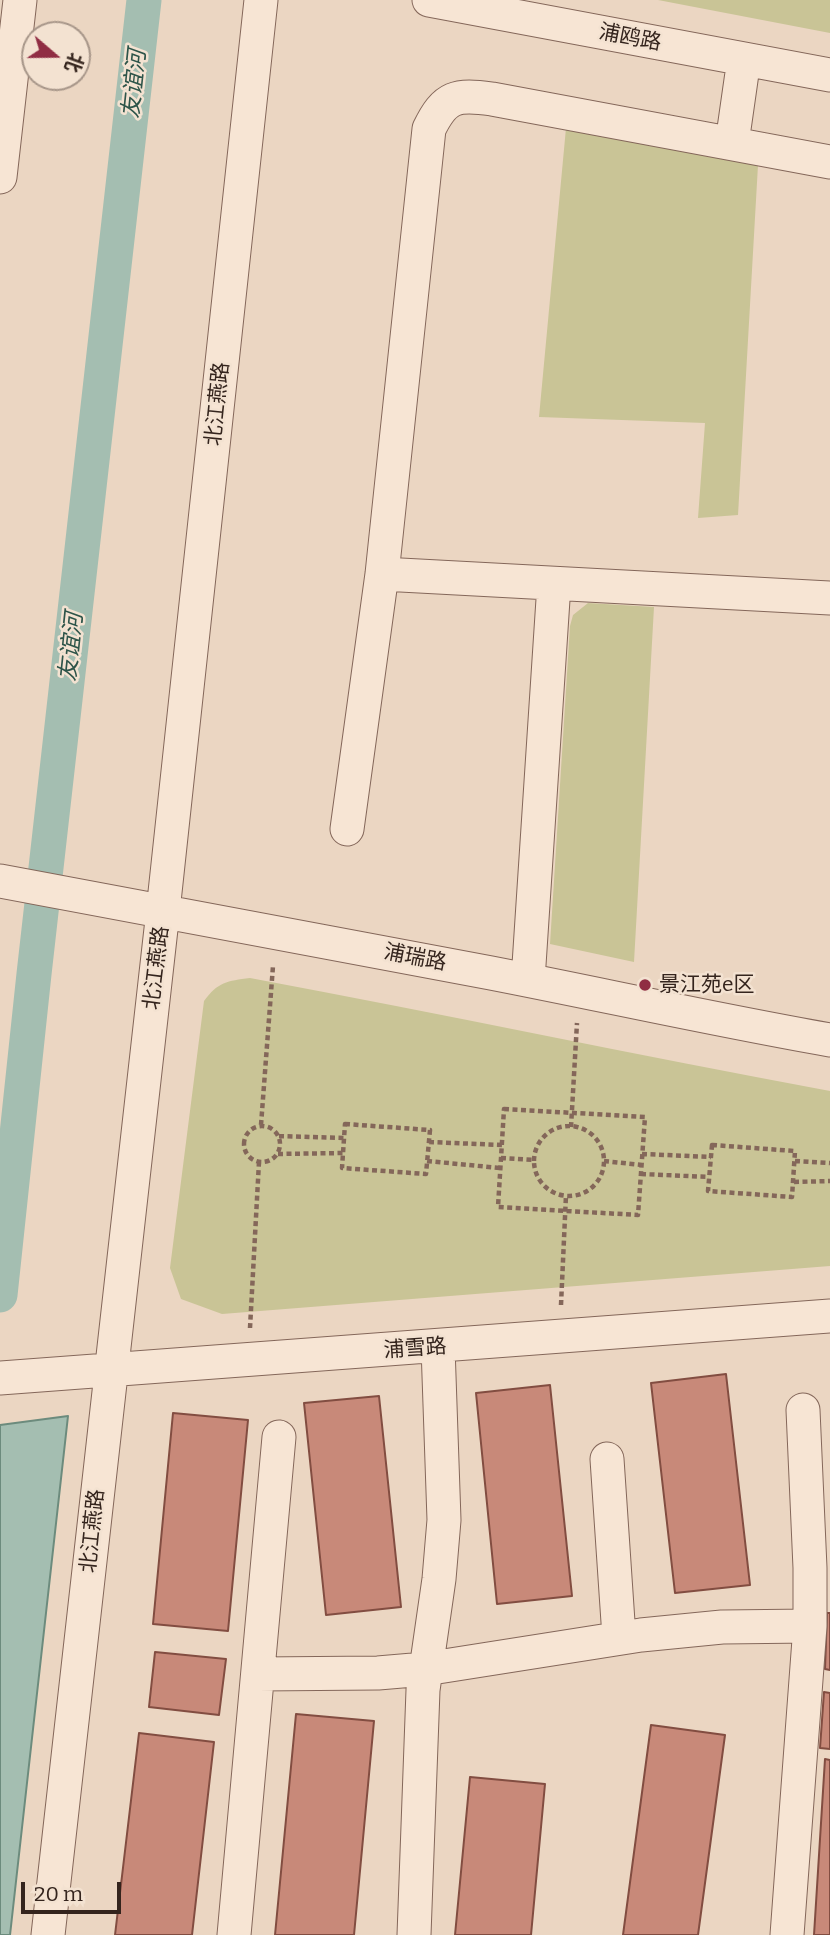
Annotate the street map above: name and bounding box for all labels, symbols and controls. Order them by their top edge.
street label: 浦鸥路 [597,20,663,56]
north arrow [21,21,91,91]
water label: 友谊河 [118,48,152,120]
text: 北 [60,50,88,76]
street label: 北江燕路 [201,361,235,447]
water label: 友谊河 [55,611,89,683]
street label: 北江燕路 [139,925,175,1011]
street label: 浦瑞路 [382,940,448,976]
place label: 景江苑e区 [659,972,754,998]
marker: 景江苑e区 [637,977,653,993]
street label: 浦雪路 [383,1334,447,1364]
street label: 北江燕路 [76,1488,110,1574]
scale bar [24,1868,124,1912]
text: 20 m [34,1881,83,1907]

